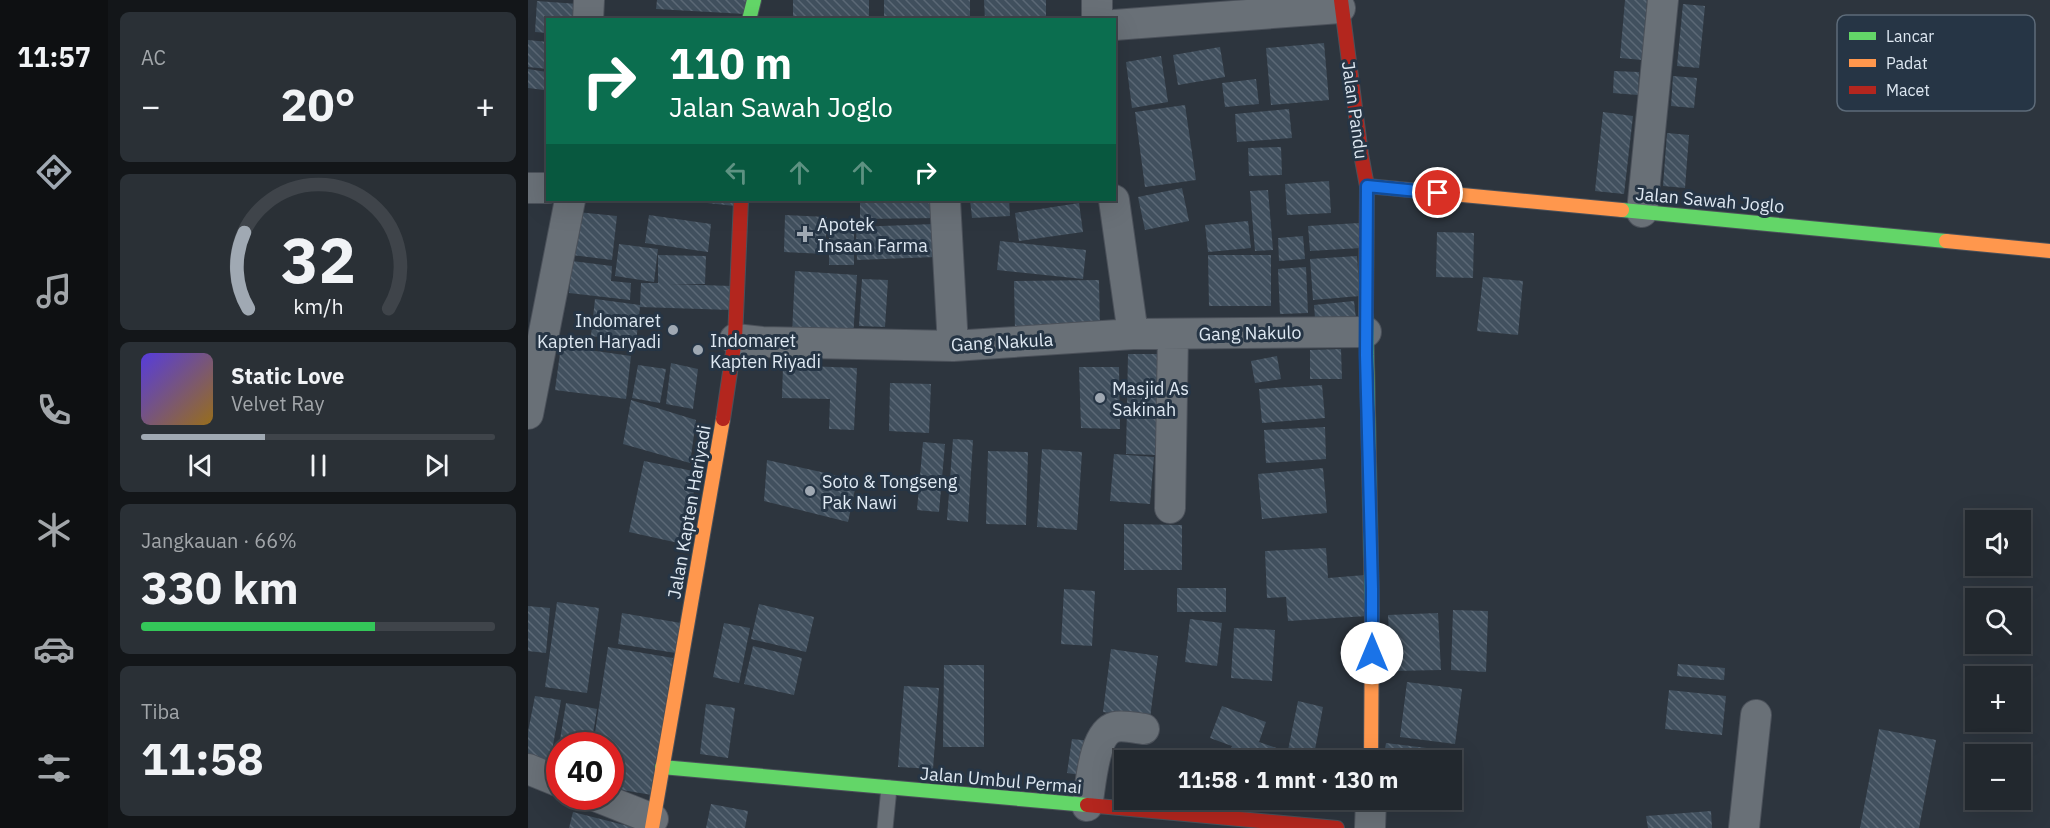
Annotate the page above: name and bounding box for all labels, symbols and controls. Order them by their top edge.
legend [1837,15,2035,111]
text: Lancar [1886,26,1934,46]
text: 110 m [669,36,792,91]
text: 11:57 [17,39,91,74]
icon: right [570,42,648,120]
text: AC [141,44,166,71]
text: Padat [1886,53,1928,73]
street label: Jalan Pandu [1337,59,1373,161]
text: 20° [280,75,356,133]
text: Macet [1886,80,1930,100]
text: − [141,84,161,127]
text: + [475,84,495,127]
text: Jalan Sawah Joglo [669,89,893,124]
icon: directions [33,151,75,193]
icon: left [720,156,753,189]
icon: ahead [783,156,816,189]
icon: ahead [846,156,879,189]
icon: right [909,156,942,189]
pin [1412,167,1463,218]
icon: arrive [1421,176,1454,209]
street label: Jalan Sawah Joglo [1635,182,1785,218]
place label: Apotek Insaan Farma [817,213,928,257]
text: 32 [281,219,355,300]
marker: Apotek Insaan Farma [798,227,812,241]
icon: music [33,270,75,312]
text: km/h [293,292,343,320]
place label: Indomaret Kapten Haryadi [537,309,661,353]
street label: Gang Nakulo [1198,321,1302,345]
marker: Indomaret Kapten Haryadi [666,323,680,337]
street label: Gang Nakula [950,328,1054,356]
place label: Indomaret Kapten Riyadi [710,329,821,373]
marker: Indomaret Kapten Riyadi [691,343,705,357]
text: Static Love [231,361,344,390]
place label: Masjid As Sakinah [1112,377,1189,421]
icon: phone [33,389,75,431]
text: Velvet Ray [231,390,324,417]
marker: Masjid As Sakinah [1093,391,1107,405]
street label: Jalan Kapten Hariyadi [662,423,716,601]
icon: previous [184,449,217,482]
icon: pause [302,449,335,482]
icon: next [420,449,453,482]
place label: Soto & Tongseng Pak Nawi [822,470,958,514]
marker: Soto & Tongseng Pak Nawi [803,484,817,498]
icon: climate [33,509,75,551]
map controls [1965,510,2031,810]
button: sound [1965,510,2031,576]
text: Jangkauan · 66% [141,527,297,554]
text: 330 km [141,558,299,616]
button: search [1965,588,2031,654]
position arrow [1340,621,1404,685]
icon: car [33,628,75,670]
button: + [1965,666,2031,732]
text: Tiba [141,698,180,725]
text: 11:58 [141,729,264,787]
speed limit sign: 40 [546,732,624,810]
button: − [1965,744,2031,810]
icon: filters [33,747,75,789]
street label: Jalan Umbul Permai [919,761,1083,799]
text: 11:58 · 1 mnt · 130 m [1178,765,1398,794]

